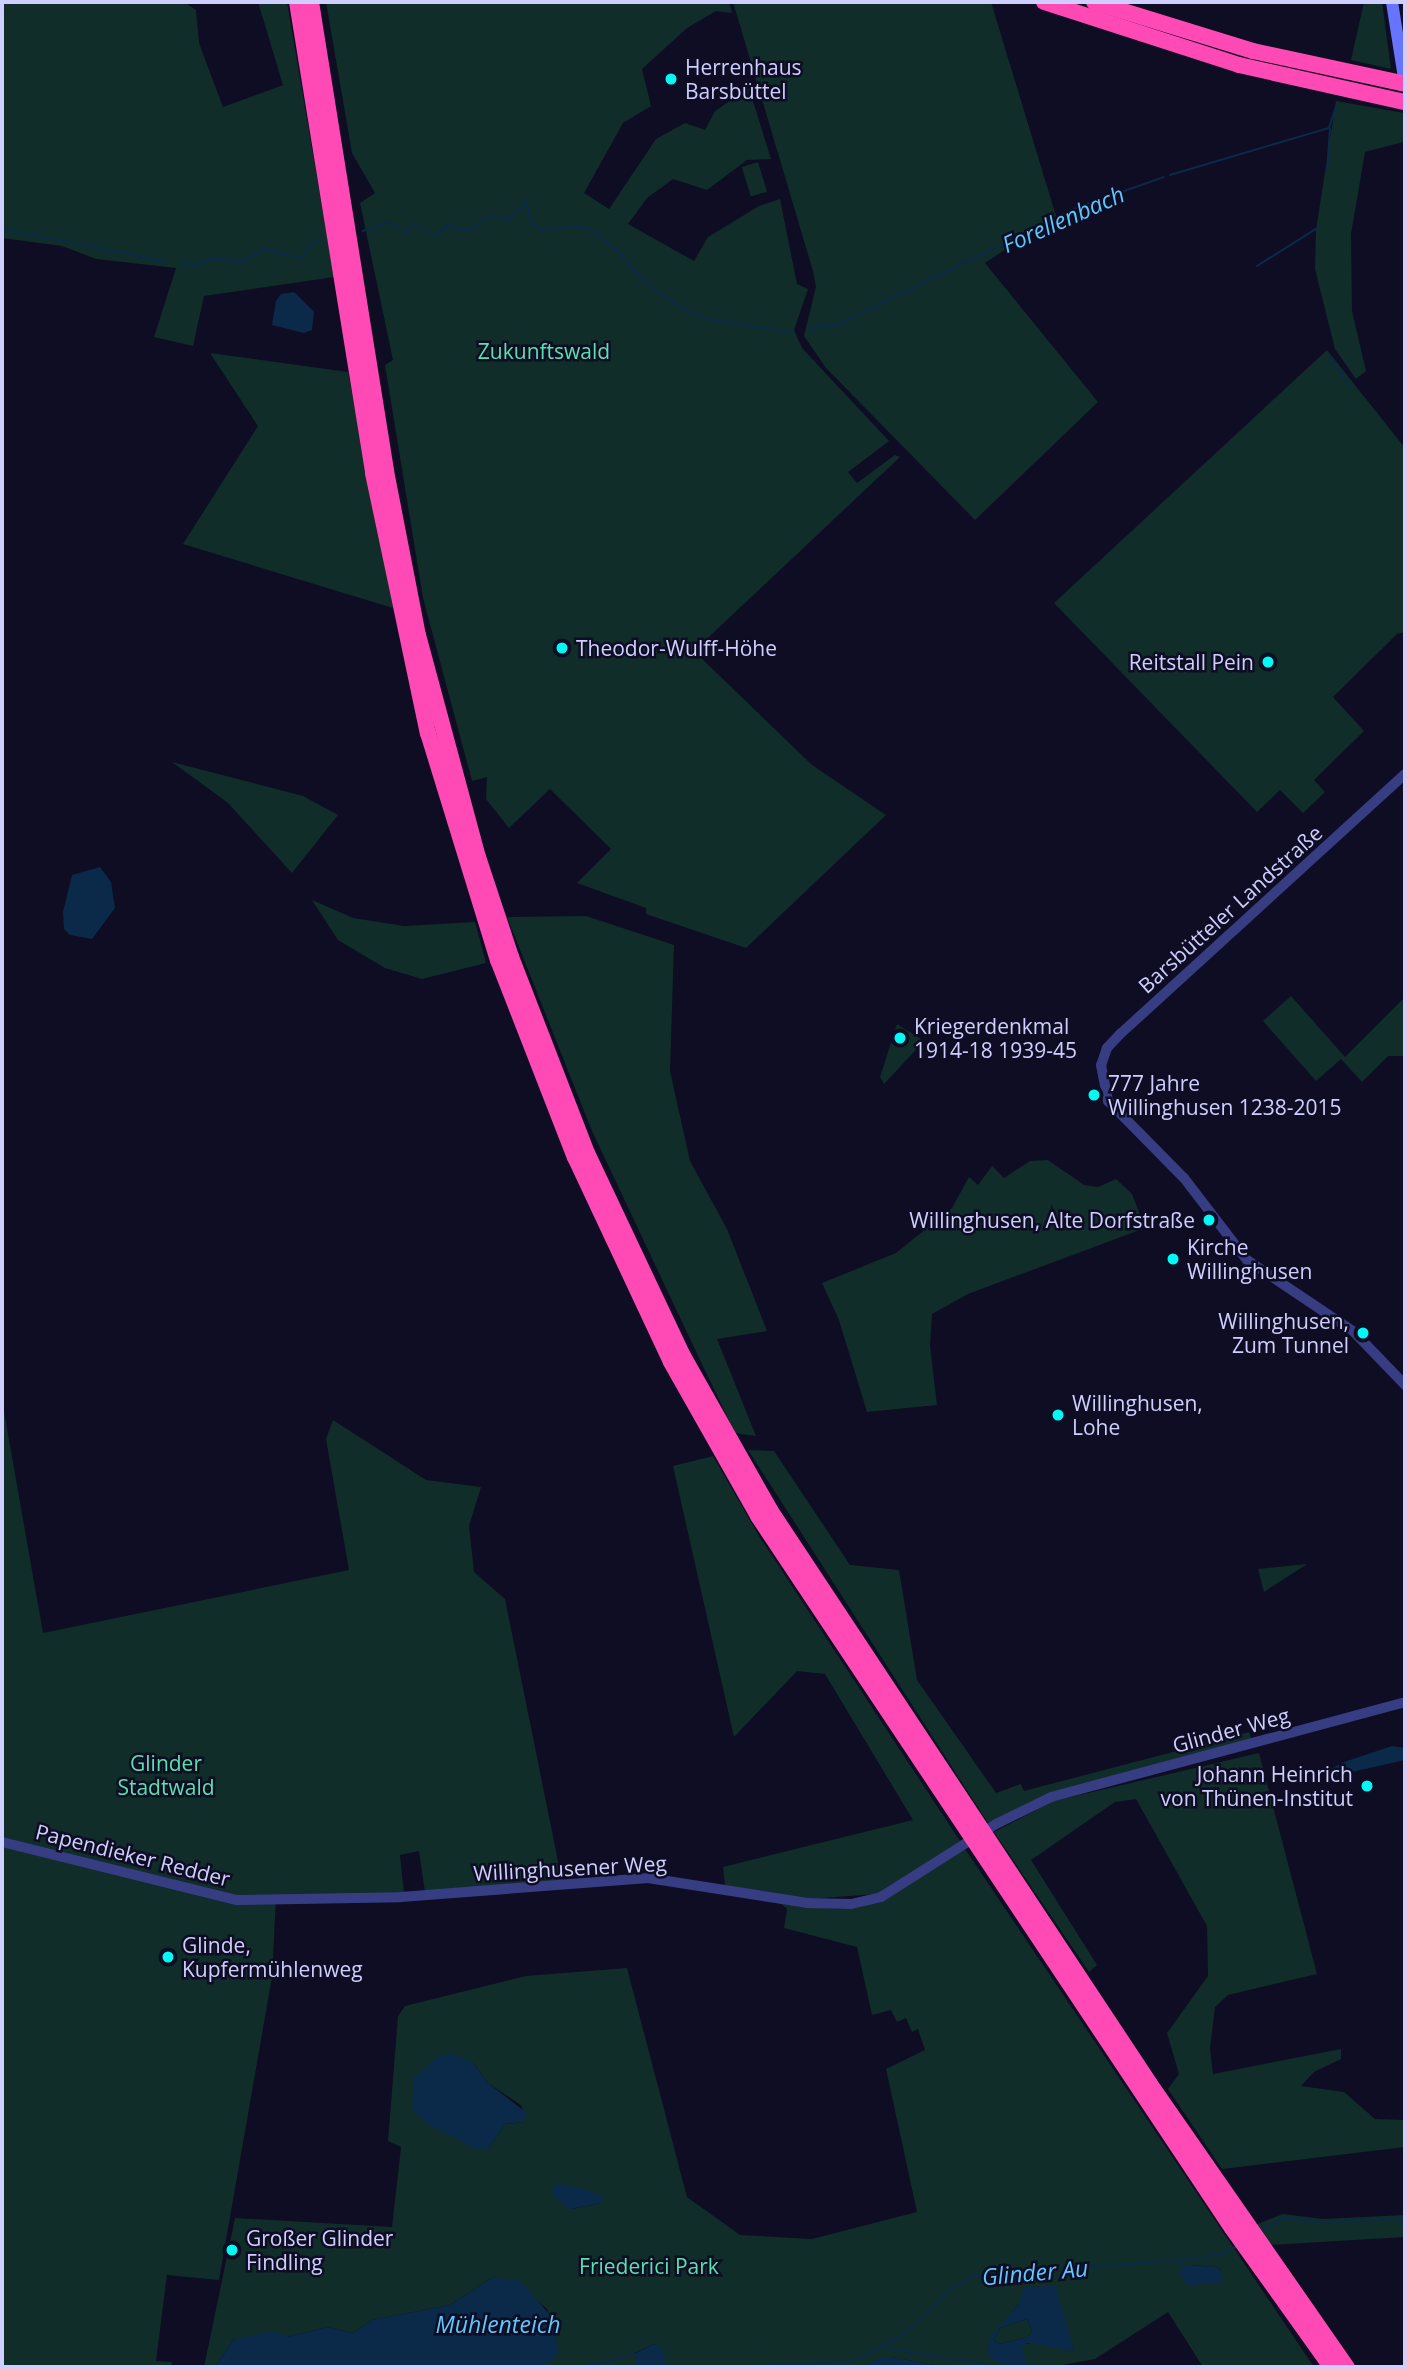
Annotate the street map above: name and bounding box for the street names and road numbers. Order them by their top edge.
street label: Barsbütteler Landstraße [1133,820,1327,998]
street label: Glinder Weg [1170,1702,1292,1758]
street label: Papendieker Redder [33,1819,233,1891]
street label: Willinghusener Weg [473,1850,667,1886]

